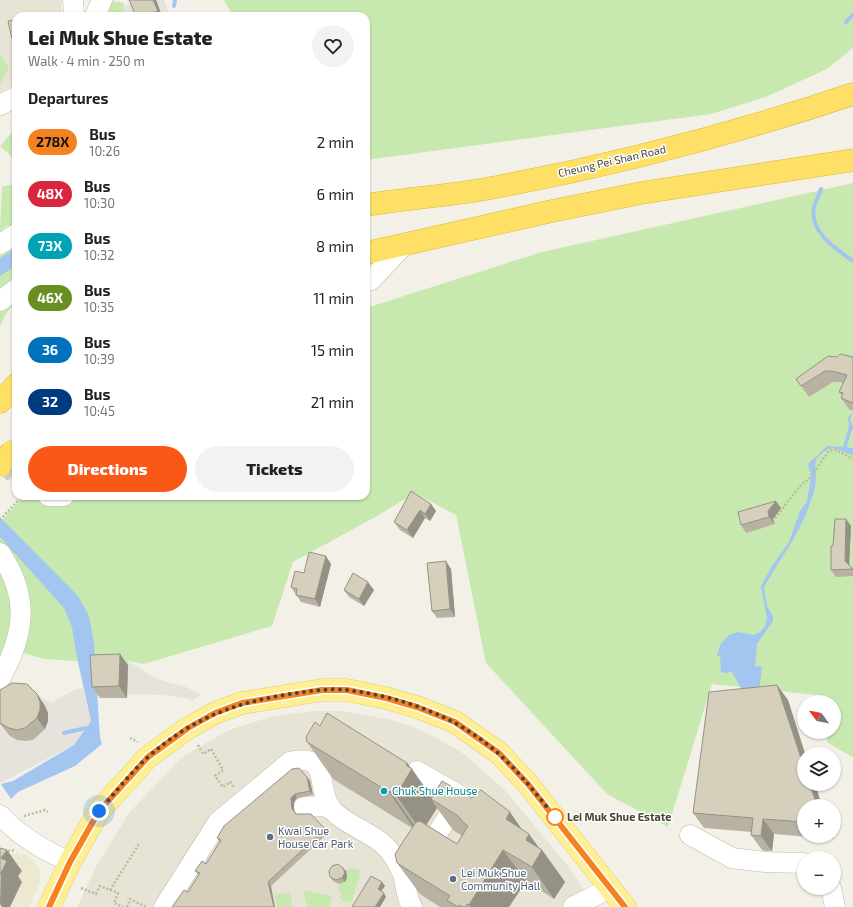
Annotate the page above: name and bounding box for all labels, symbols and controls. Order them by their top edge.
button: heart [312,25,354,67]
text: Lei Muk Shue Estate [28,26,213,49]
text: Walk · 4 min · 250 m [28,53,145,69]
text: Departures [28,89,108,107]
text: Bus [89,125,116,143]
text: 278X [36,133,69,150]
text: 2 min [317,133,354,151]
street label: Cheung Pei Shan Road [557,142,667,179]
text: 10:26 [89,143,120,159]
text: Bus [84,177,110,195]
text: 48X [37,185,63,202]
text: 6 min [316,185,354,203]
text: 10:30 [84,195,115,211]
text: Bus [84,229,110,247]
text: 73X [38,237,62,254]
text: 8 min [316,237,354,255]
text: 10:32 [84,247,115,263]
text: Bus [84,281,110,299]
text: 46X [37,289,63,306]
text: 11 min [313,289,354,307]
text: 10:35 [84,299,114,315]
text: Bus [84,333,110,351]
text: 36 [42,341,58,358]
text: 15 min [311,341,354,359]
text: 10:39 [84,351,115,367]
text: Bus [84,385,110,403]
text: 32 [42,393,58,410]
text: 21 min [311,393,354,411]
text: 10:45 [84,403,115,419]
button: Directions [28,446,187,492]
button: Tickets [195,446,354,492]
north arrow [797,695,841,739]
map controls [797,695,841,895]
button: layers [797,747,841,791]
place label: Chuk Shue House [392,784,478,797]
marker: Chuk Shue House [379,786,389,796]
button: + [797,799,841,843]
your location [89,801,109,821]
marker: Lei Muk Shue Estate [546,808,564,826]
place label: Lei Muk Shue Estate [567,810,671,823]
place label: Kwai Shue House Car Park [278,824,354,850]
marker: Kwai Shue House Car Park [265,832,275,842]
button: − [797,851,841,895]
place label: Lei Muk Shue Community Hall [461,866,541,892]
marker: Lei Muk Shue Community Hall [448,874,458,884]

